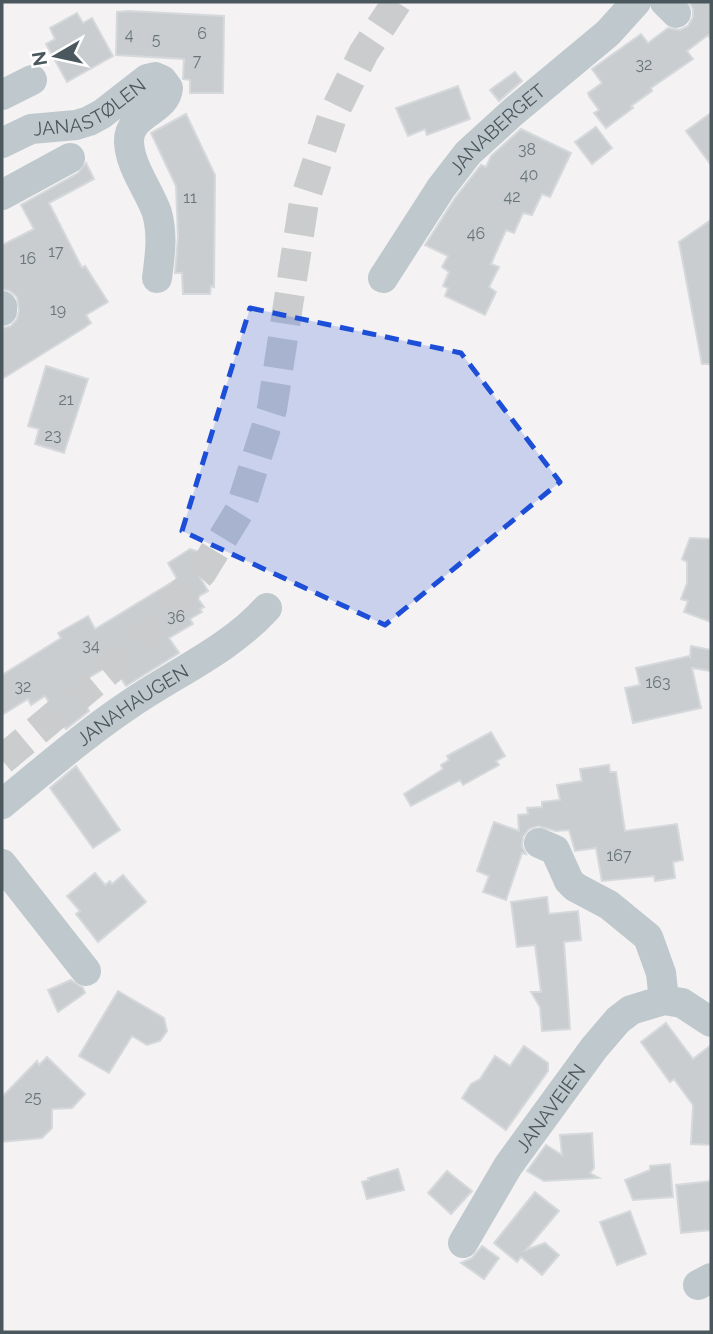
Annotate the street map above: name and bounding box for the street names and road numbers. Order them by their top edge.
street label: JANASTØLEN [32,73,150,140]
street label: JANABERGET [445,79,550,178]
street label: JANAHAUGEN [72,660,192,750]
street label: JANAVEIEN [511,1060,590,1156]

